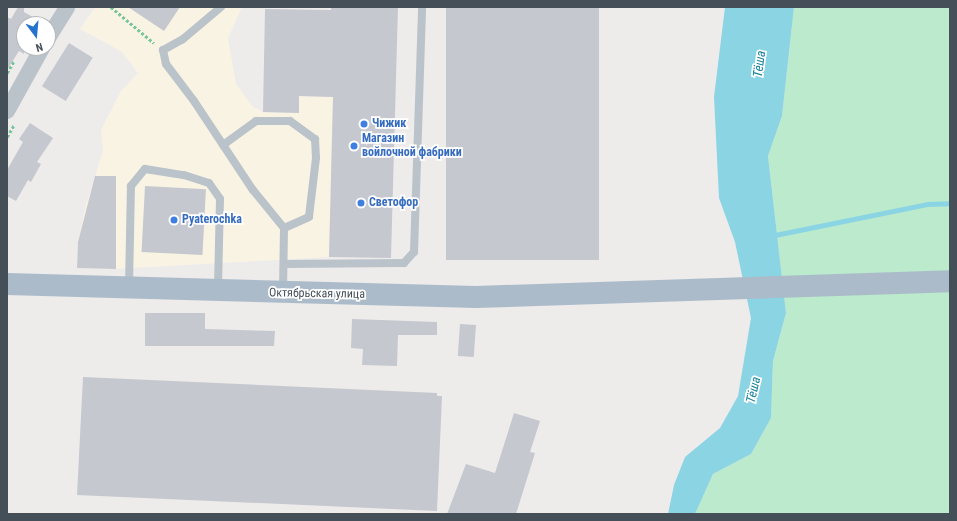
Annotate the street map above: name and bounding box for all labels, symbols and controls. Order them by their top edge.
north arrow [16,16,56,56]
text: N [34,40,44,54]
water label: Тёша [751,50,769,78]
place label: Чижик [372,117,406,131]
marker: Чижик [359,119,369,129]
place label: Магазин войлочной фабрики [362,132,462,160]
marker: Магазин войлочной фабрики [349,141,359,151]
place label: Светофор [369,196,418,210]
marker: Светофор [356,198,366,208]
place label: Pyaterochka [182,213,242,227]
marker: Pyaterochka [169,215,179,225]
street label: Октябрьская улица [269,286,365,302]
water label: Тёша [743,375,765,405]

